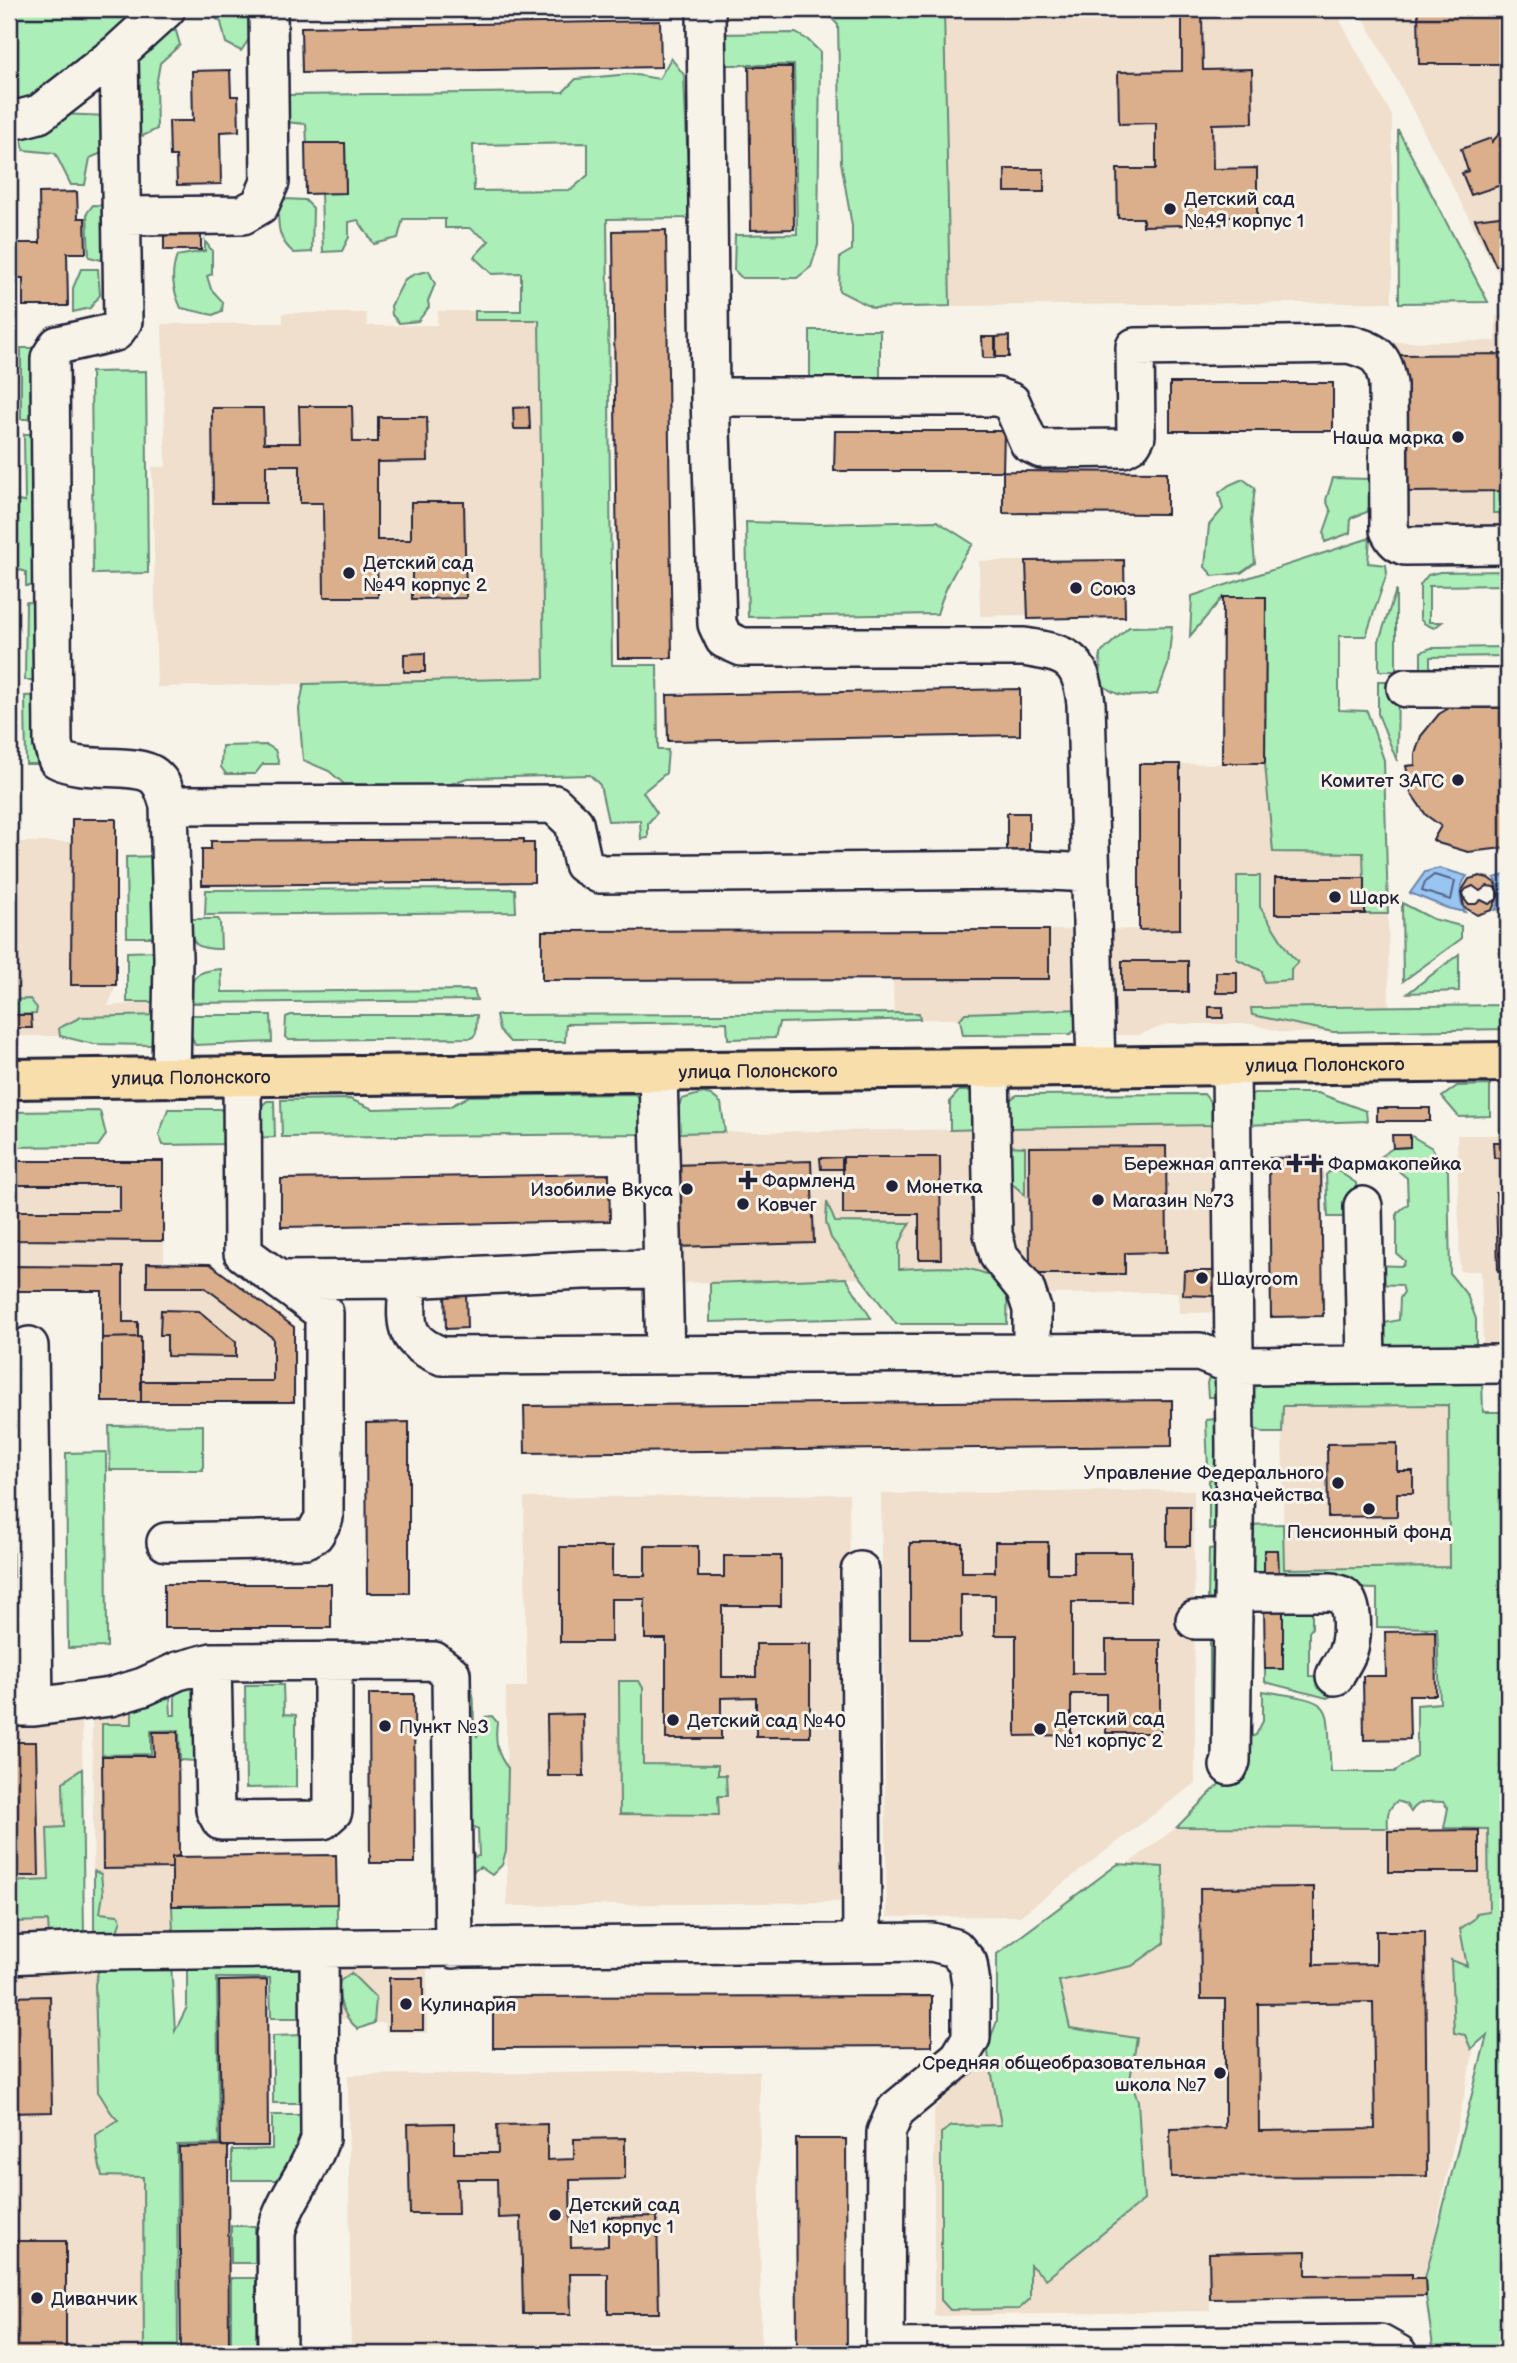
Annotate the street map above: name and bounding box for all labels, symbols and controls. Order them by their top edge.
place label: Детский сад №49 корпус 1 [1184,188,1304,233]
marker: Детский сад №49 корпус 1 [1162,201,1178,217]
place label: Наша марка [1332,427,1444,450]
marker: Наша марка [1450,429,1466,445]
place label: Детский сад №49 корпус 2 [363,552,488,597]
marker: Детский сад №49 корпус 2 [341,565,357,581]
place label: Союз [1090,578,1136,601]
marker: Союз [1068,580,1084,596]
place label: Комитет ЗАГС [1320,770,1444,793]
marker: Комитет ЗАГС [1450,772,1466,788]
place label: Шарк [1349,887,1399,910]
marker: Шарк [1327,889,1343,905]
street label: улица Полонского [1245,1053,1405,1078]
street label: улица Полонского [678,1060,838,1084]
street label: улица Полонского [111,1066,271,1091]
place label: Бережная аптека [1123,1153,1282,1176]
place label: Фармакопейка [1328,1153,1462,1176]
marker: Бережная аптека [1288,1155,1304,1171]
marker: Фармакопейка [1306,1155,1322,1171]
place label: Фармленд [762,1170,855,1193]
marker: Фармленд [740,1172,756,1188]
place label: Монетка [906,1176,983,1199]
marker: Монетка [884,1178,900,1194]
place label: Изобилие Вкуса [530,1179,673,1202]
marker: Изобилие Вкуса [679,1181,695,1197]
place label: Магазин №73 [1112,1190,1234,1213]
marker: Магазин №73 [1090,1192,1106,1208]
place label: Ковчег [757,1194,818,1217]
marker: Ковчег [735,1196,751,1212]
place label: Шауroom [1216,1268,1298,1291]
marker: Шауroom [1194,1270,1210,1286]
place label: Управление Федерального казначейства [1083,1462,1324,1507]
marker: Управление Федерального казначейства [1330,1475,1346,1491]
marker: Пенсионный фонд [1361,1501,1377,1517]
place label: Пенсионный фонд [1287,1521,1452,1544]
place label: Детский сад №1 корпус 2 [1054,1708,1165,1753]
place label: Детский сад №40 [687,1710,846,1733]
marker: Детский сад №40 [665,1712,681,1728]
place label: Пункт №3 [399,1716,489,1739]
marker: Пункт №3 [377,1718,393,1734]
marker: Детский сад №1 корпус 2 [1032,1721,1048,1737]
place label: Кулинария [420,1994,516,2017]
marker: Кулинария [398,1996,414,2012]
place label: Средняя общеобразовательная школа №7 [922,2052,1207,2097]
marker: Средняя общеобразовательная школа №7 [1212,2065,1228,2081]
place label: Детский сад №1 корпус 1 [569,2194,680,2239]
marker: Детский сад №1 корпус 1 [547,2207,563,2223]
place label: Диванчик [51,2288,138,2311]
marker: Диванчик [29,2290,45,2306]

